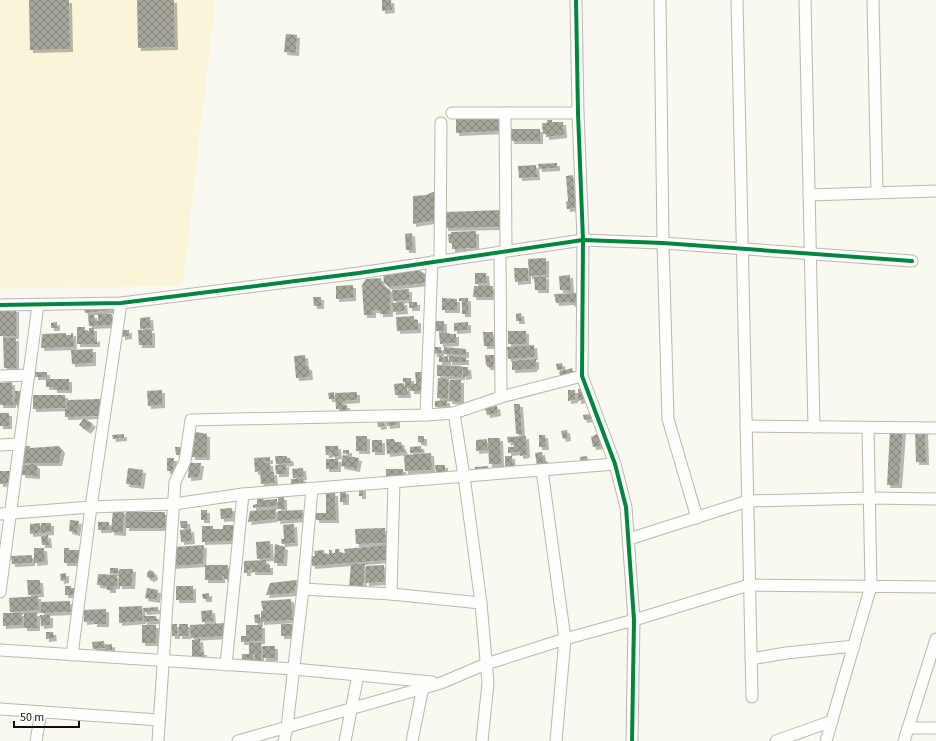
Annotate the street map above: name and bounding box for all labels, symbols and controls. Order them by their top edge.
scale bar [14,703,79,729]
text: 50 m [20,709,44,726]

